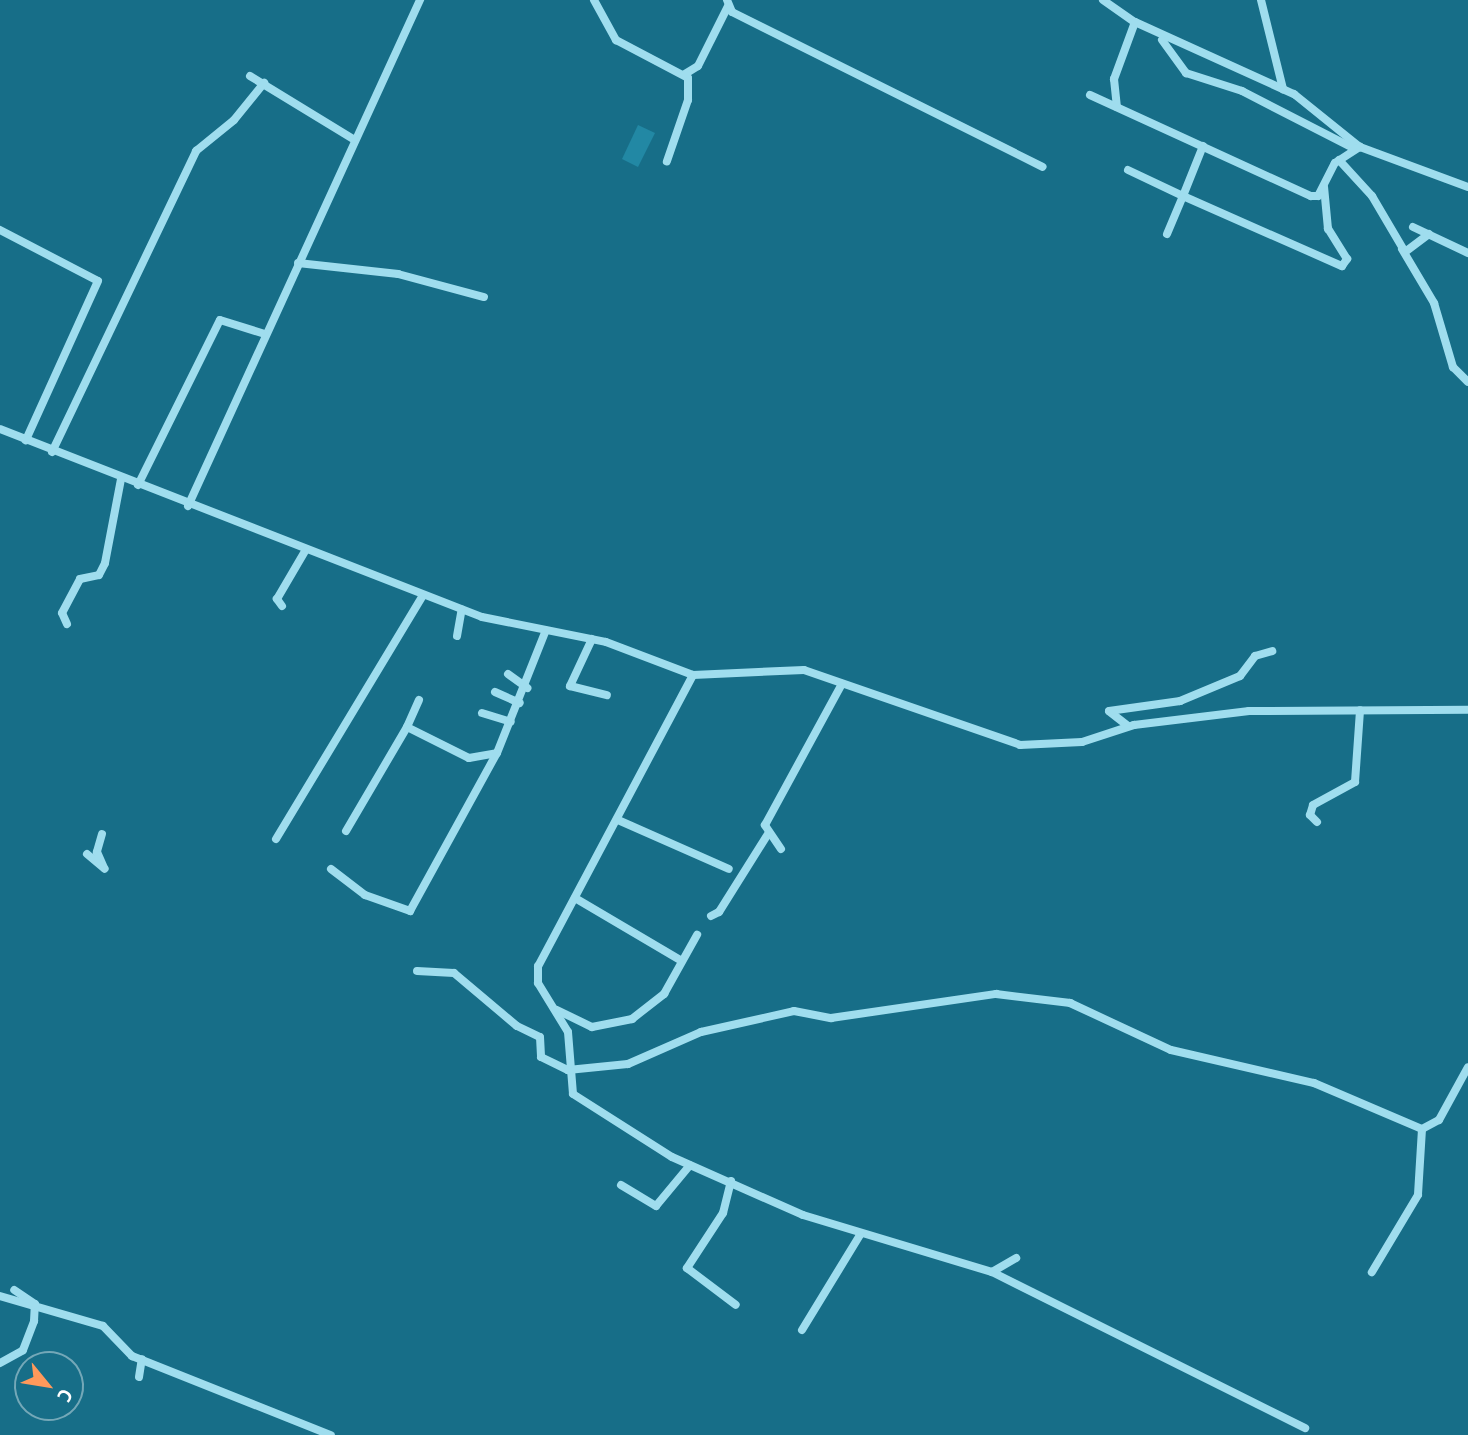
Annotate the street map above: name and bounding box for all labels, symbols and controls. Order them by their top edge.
north arrow [14,1351,84,1421]
text: С [52,1385,79,1406]

